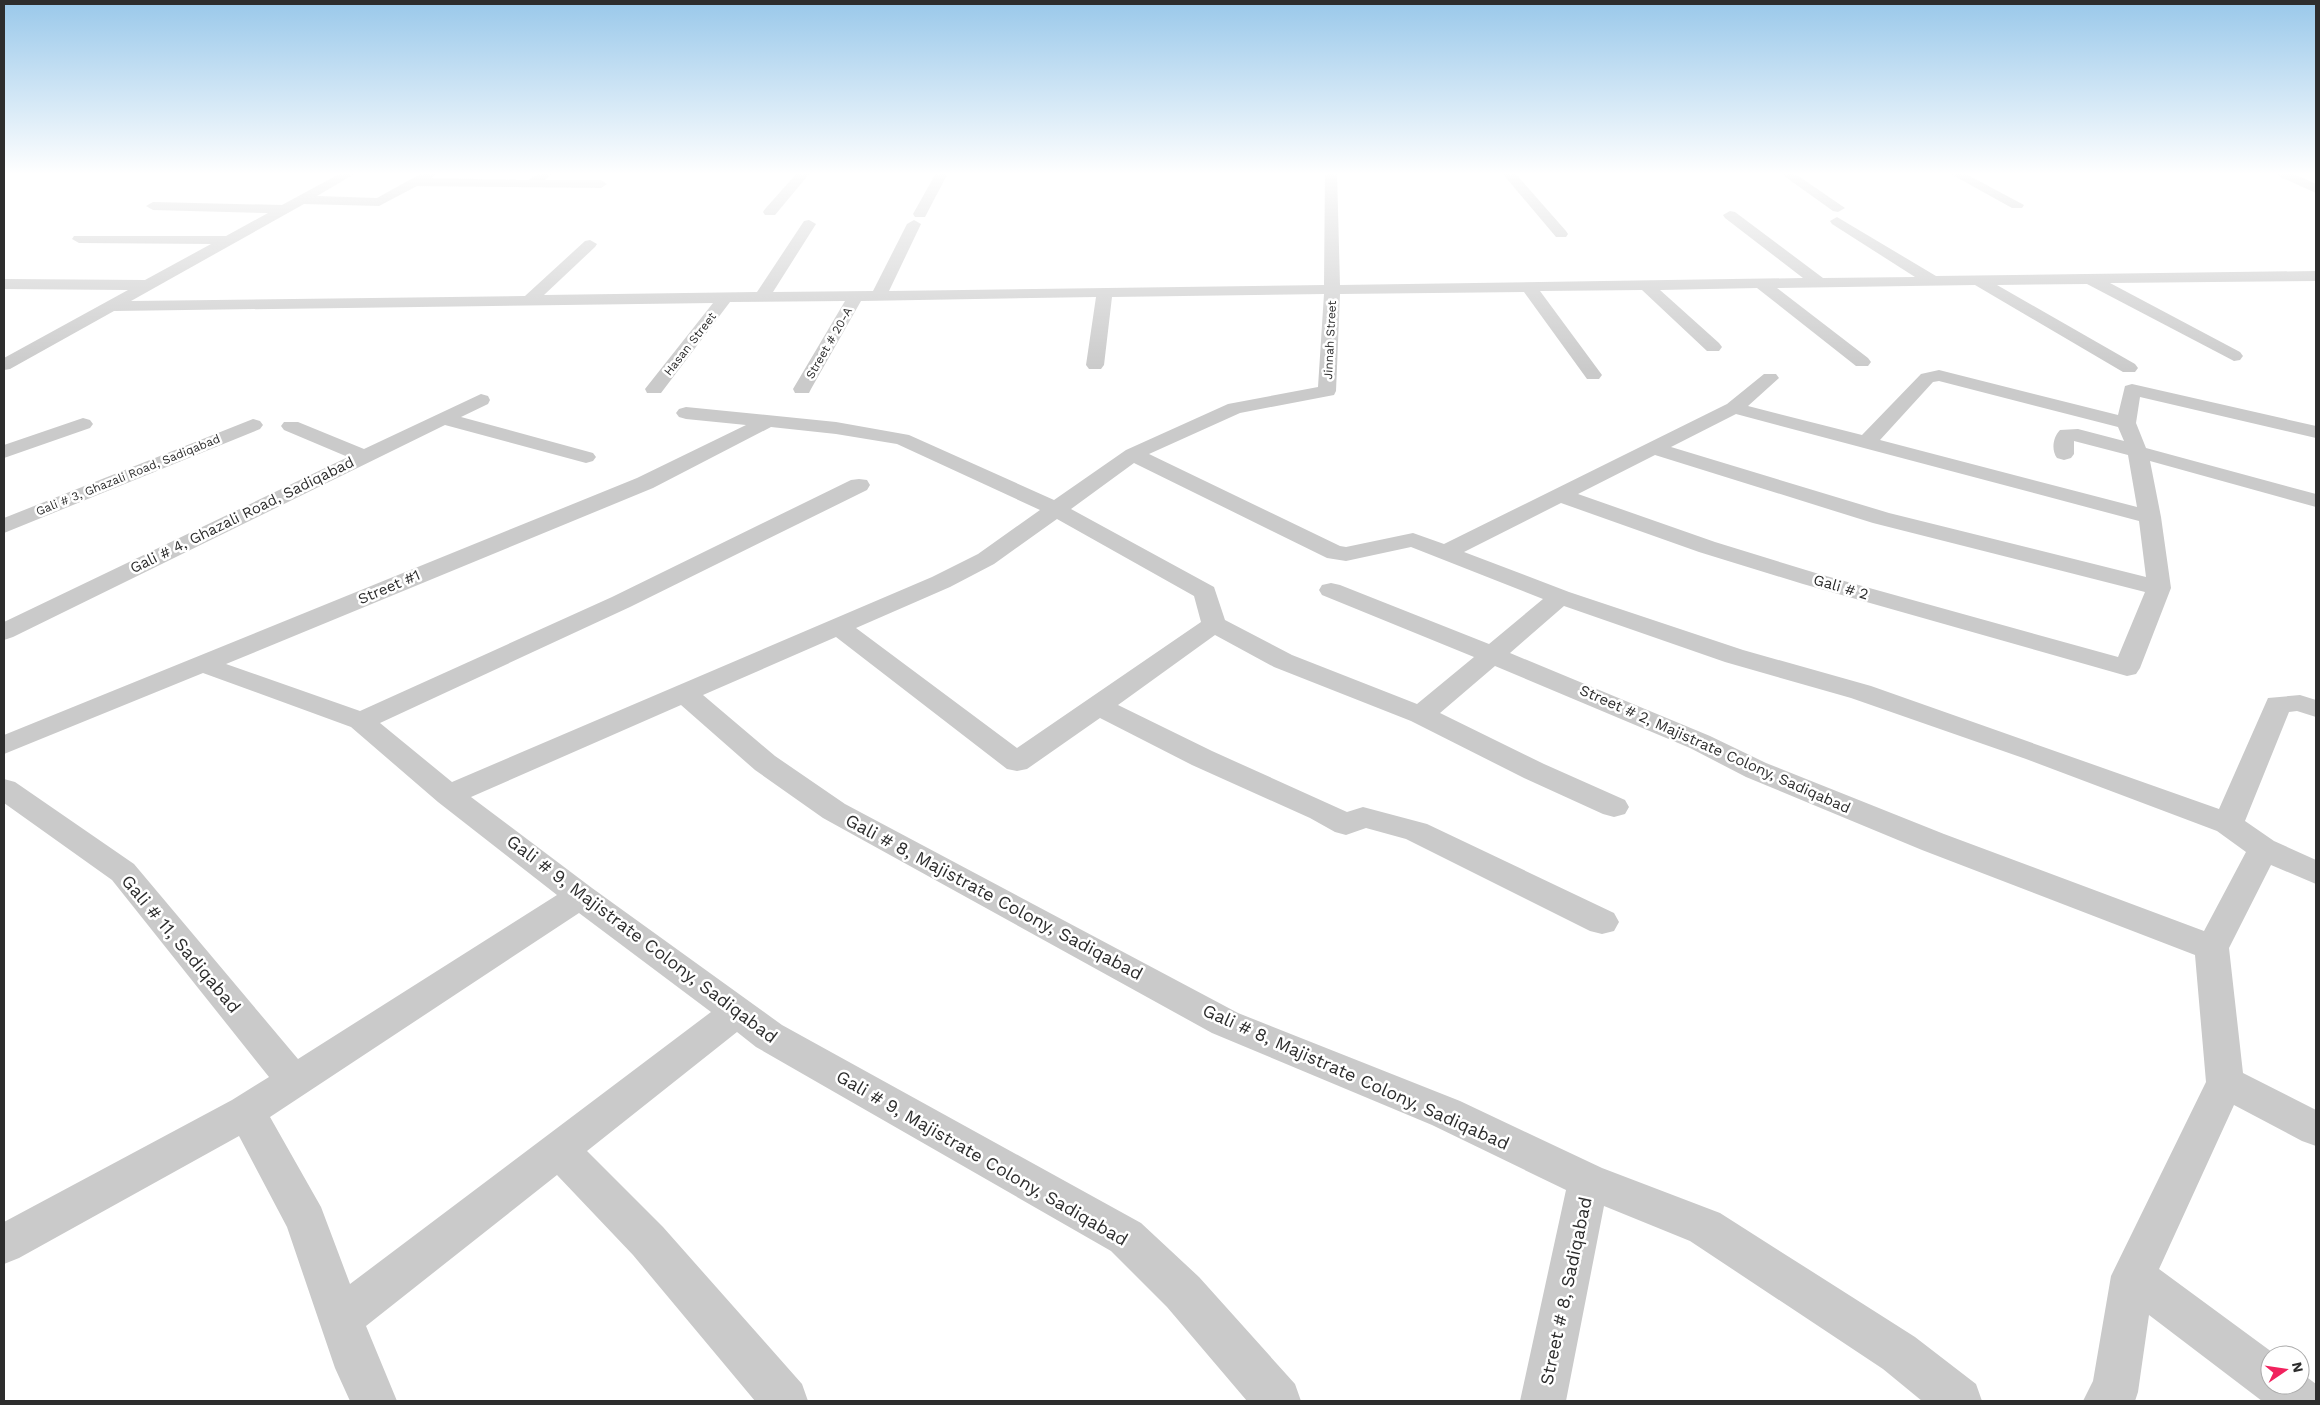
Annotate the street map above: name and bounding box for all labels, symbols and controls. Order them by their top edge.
street label: Jinnah Street [1321,300,1339,380]
street label: Street # 20-A [803,305,855,381]
street label: Hasan Street [661,310,719,378]
street label: Gali # 3, Ghazali Road, Sadiqabad [34,432,222,518]
street label: Gali # 4, Ghazali Road, Sadiqabad [127,453,357,577]
street label: Street #1 [355,566,423,608]
street label: Gali # 2 [1811,571,1871,603]
street label: Street # 2, Majistrate Colony, Sadiqabad [1577,681,1853,817]
street label: Gali # 8, Majistrate Colony, Sadiqabad [842,809,1146,984]
street label: Gali # 9, Majistrate Colony, Sadiqabad [503,830,782,1047]
street label: Gali # 11, Sadiqabad [117,870,245,1017]
street label: Gali # 8, Majistrate Colony, Sadiqabad [1200,999,1513,1154]
street label: Gali # 9, Majistrate Colony, Sadiqabad [833,1065,1132,1250]
street label: Street # 8, Sadiqabad [1535,1195,1596,1387]
north arrow [2260,1345,2310,1395]
text: N [2289,1360,2307,1374]

